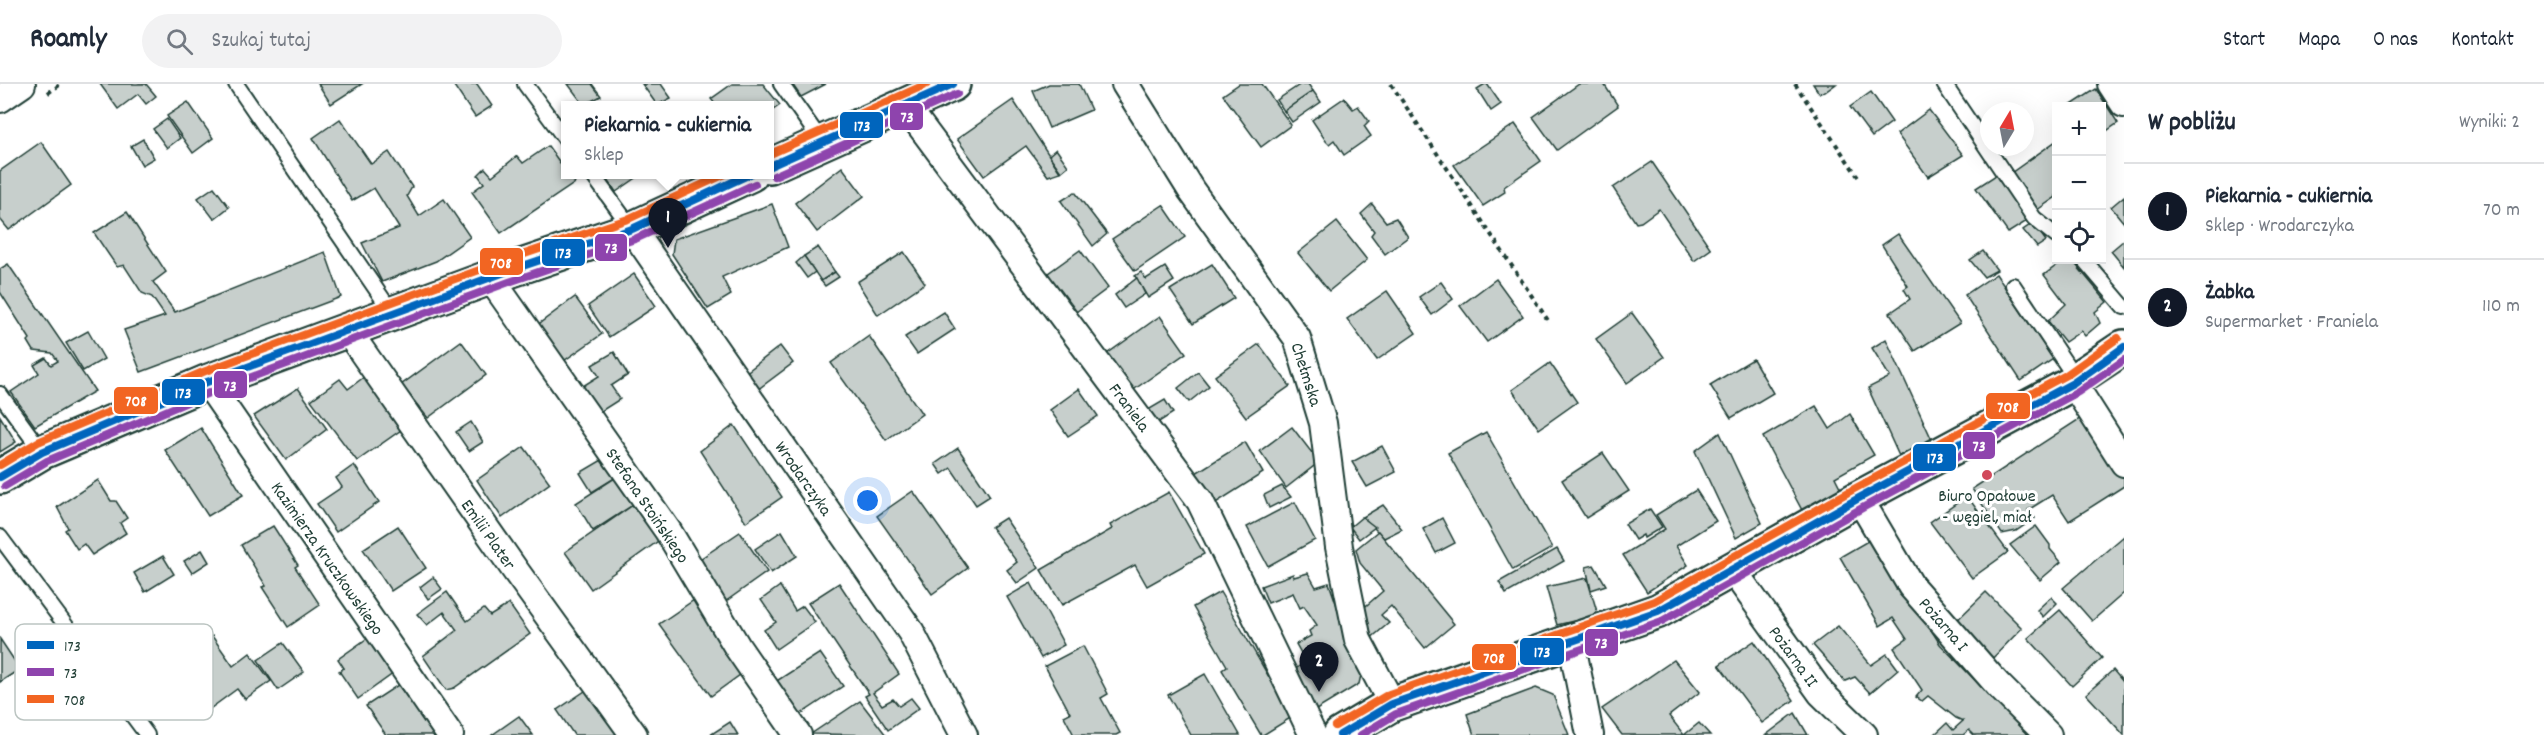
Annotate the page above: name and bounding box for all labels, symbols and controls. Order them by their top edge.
search box [142,14,562,68]
text: Roamly [30,21,106,61]
icon: search [163,25,196,58]
text: Szukaj tutaj [211,26,311,57]
text: Start [2223,26,2265,56]
text: Mapa [2298,26,2340,56]
text: O nas [2373,26,2418,56]
text: Kontakt [2451,26,2514,56]
popup [561,101,774,179]
line badge: 73 [889,102,924,131]
north arrow [1980,102,2034,156]
map controls [2052,102,2106,264]
button: + [2052,102,2106,156]
text: W pobliżu [2148,105,2236,142]
text: 73 [900,107,914,130]
text: Wyniki: 2 [2459,109,2520,137]
text: Piekarnia - cukiernia [584,111,751,142]
line badge: 173 [839,111,884,139]
text: 173 [854,116,870,139]
text: Sklep [584,142,624,170]
button: − [2052,156,2106,210]
text: Piekarnia - cukiernia [2205,182,2372,213]
text: 1 [2165,197,2170,225]
text: 70 m [2483,197,2520,225]
pin: 1 [648,198,688,248]
button: locate [2052,210,2106,264]
text: Sklep · Wrodarczyka [2205,213,2354,241]
line badge: 73 [594,233,628,262]
line badge: 173 [541,238,586,267]
text: 73 [604,238,618,261]
text: 173 [555,243,571,266]
line badge: 708 [479,247,524,276]
text: 708 [490,253,512,276]
text: Żabka [2205,278,2254,309]
text: 2 [2163,293,2172,321]
text: 110 m [2482,293,2520,321]
text: Supermarket · Franiela [2205,309,2378,337]
street label: Chełmska [1283,340,1327,410]
line badge: 73 [213,370,248,399]
text: 73 [223,376,237,399]
line badge: 173 [161,378,206,406]
street label: Franiela [1101,379,1155,439]
text: 173 [175,383,191,406]
line badge: 708 [113,386,159,415]
text: 708 [125,391,147,414]
line badge: 708 [1985,392,2031,420]
text: 708 [1997,397,2019,420]
line badge: 73 [1962,431,1996,460]
text: 73 [1972,436,1986,459]
street label: Wrodarczyka [767,437,837,522]
line badge: 173 [1912,443,1957,472]
street label: Stefana Stoińskiego [598,444,694,569]
text: 173 [1927,448,1943,471]
marker: Biuro Opałowe - węgiel, miał [1980,468,1994,482]
street label: Kazimierza Kruczkowskiego [263,478,389,641]
place label: Biuro Opałowe - węgiel, miał [1938,485,2036,531]
your location [853,486,882,515]
street label: Emilii Plater [453,495,521,576]
street label: Pożarna I [1911,593,1973,659]
street label: Pożarna II [1761,622,1823,694]
legend [15,624,213,720]
line badge: 73 [1584,628,1619,657]
text: 73 [1594,633,1608,656]
text: 173 [64,636,81,659]
line badge: 173 [1519,637,1565,666]
pin: 2 [1300,642,1338,692]
text: 173 [1534,642,1550,665]
line badge: 708 [1471,643,1517,671]
text: 708 [1483,648,1505,671]
text: 73 [64,663,77,686]
text: 708 [64,690,85,713]

